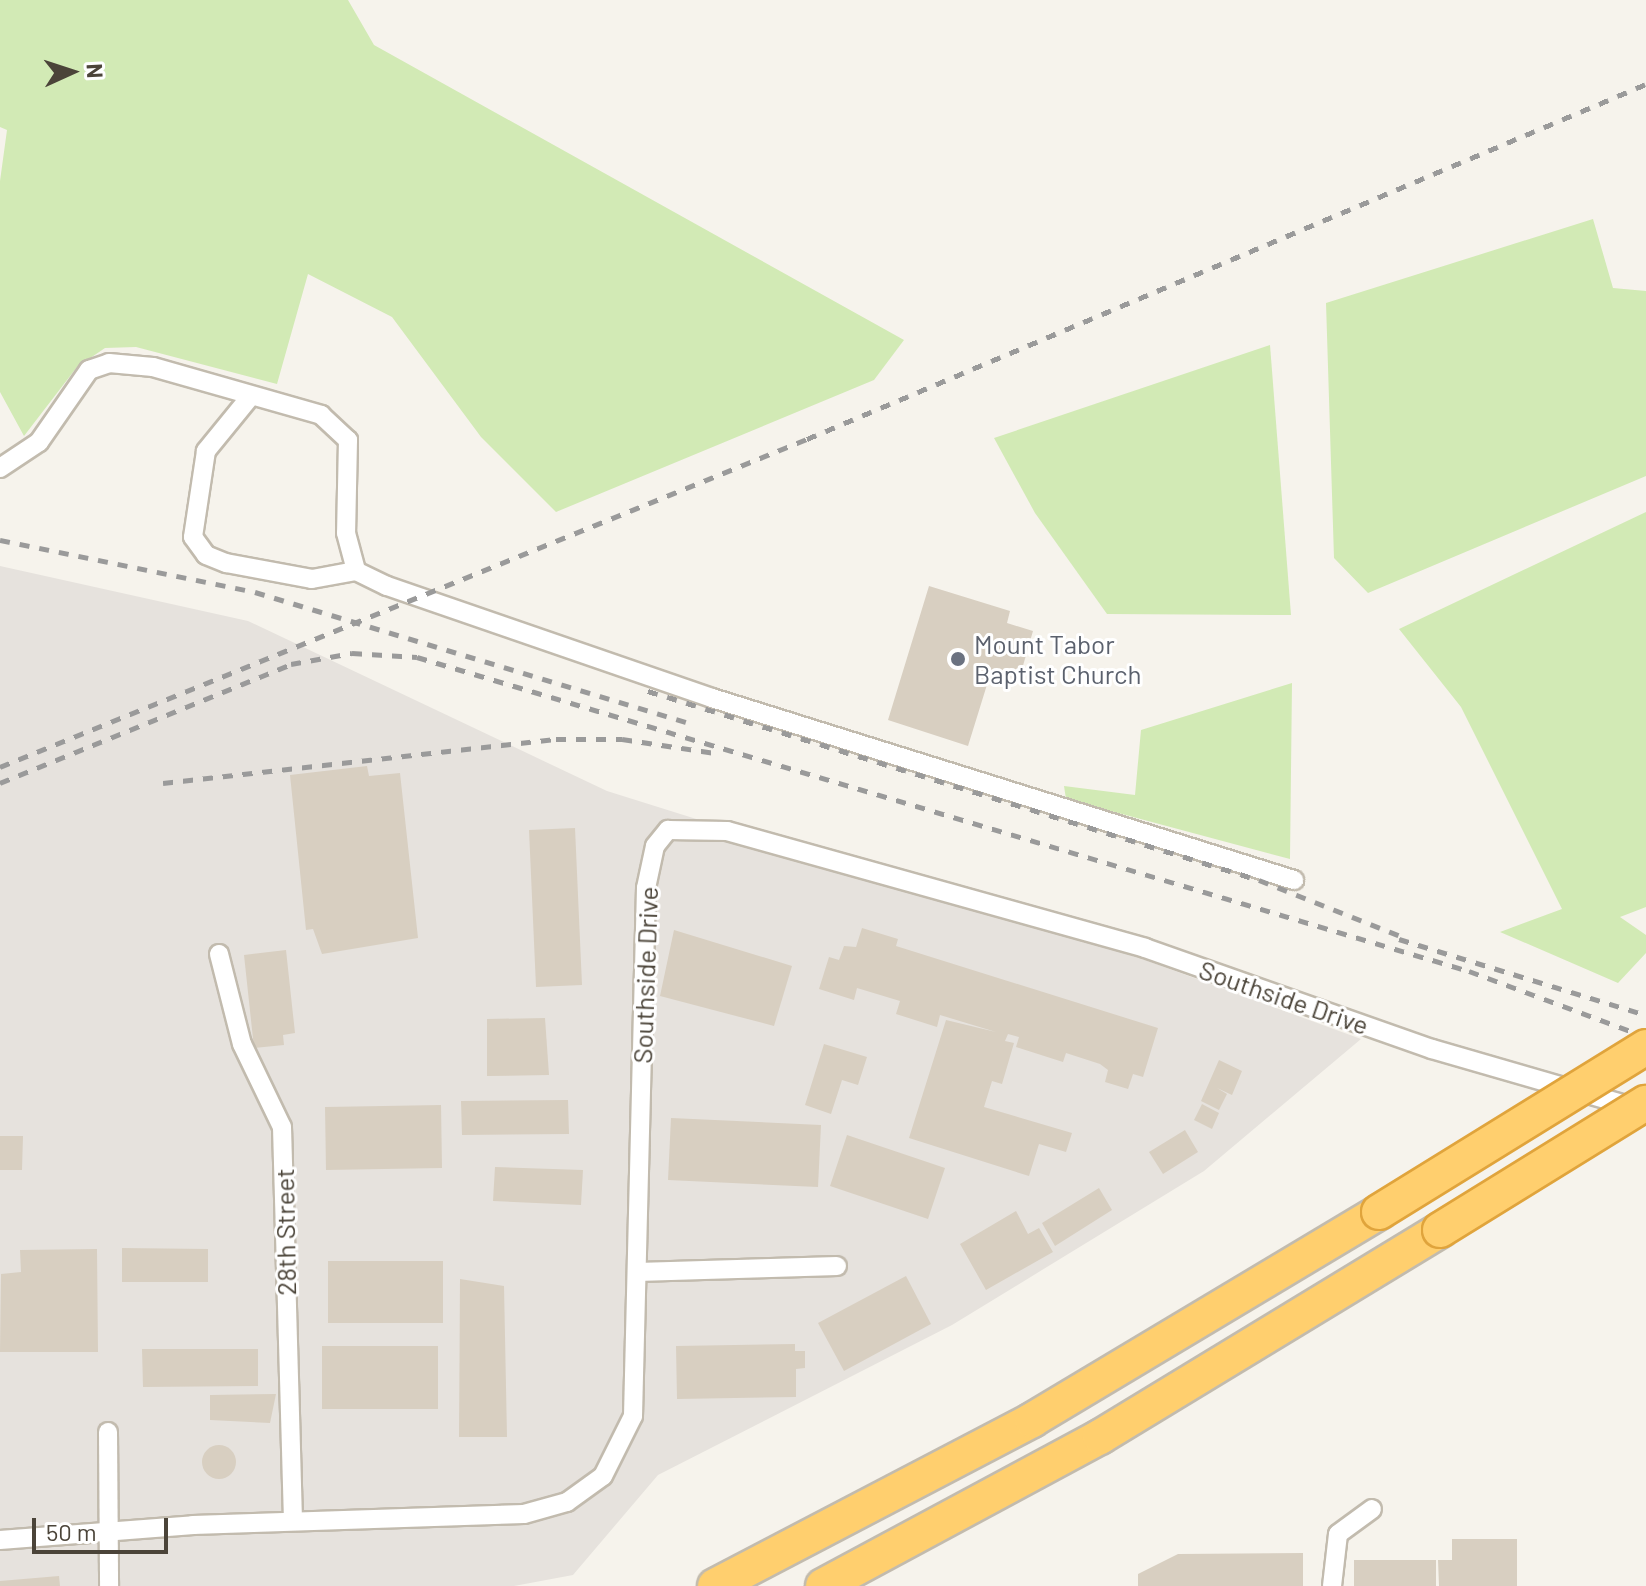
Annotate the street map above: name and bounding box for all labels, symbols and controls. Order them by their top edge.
north arrow [32,32,112,112]
text: N [83,63,109,79]
place label: Mount Tabor Baptist Church [974,628,1142,690]
marker: Mount Tabor Baptist Church [949,650,967,668]
street label: Southside Drive [626,886,664,1064]
street label: Southside Drive [1195,953,1373,1041]
street label: 28th Street [268,1168,302,1296]
scale bar [36,1502,172,1552]
text: 50 m [46,1517,97,1546]

